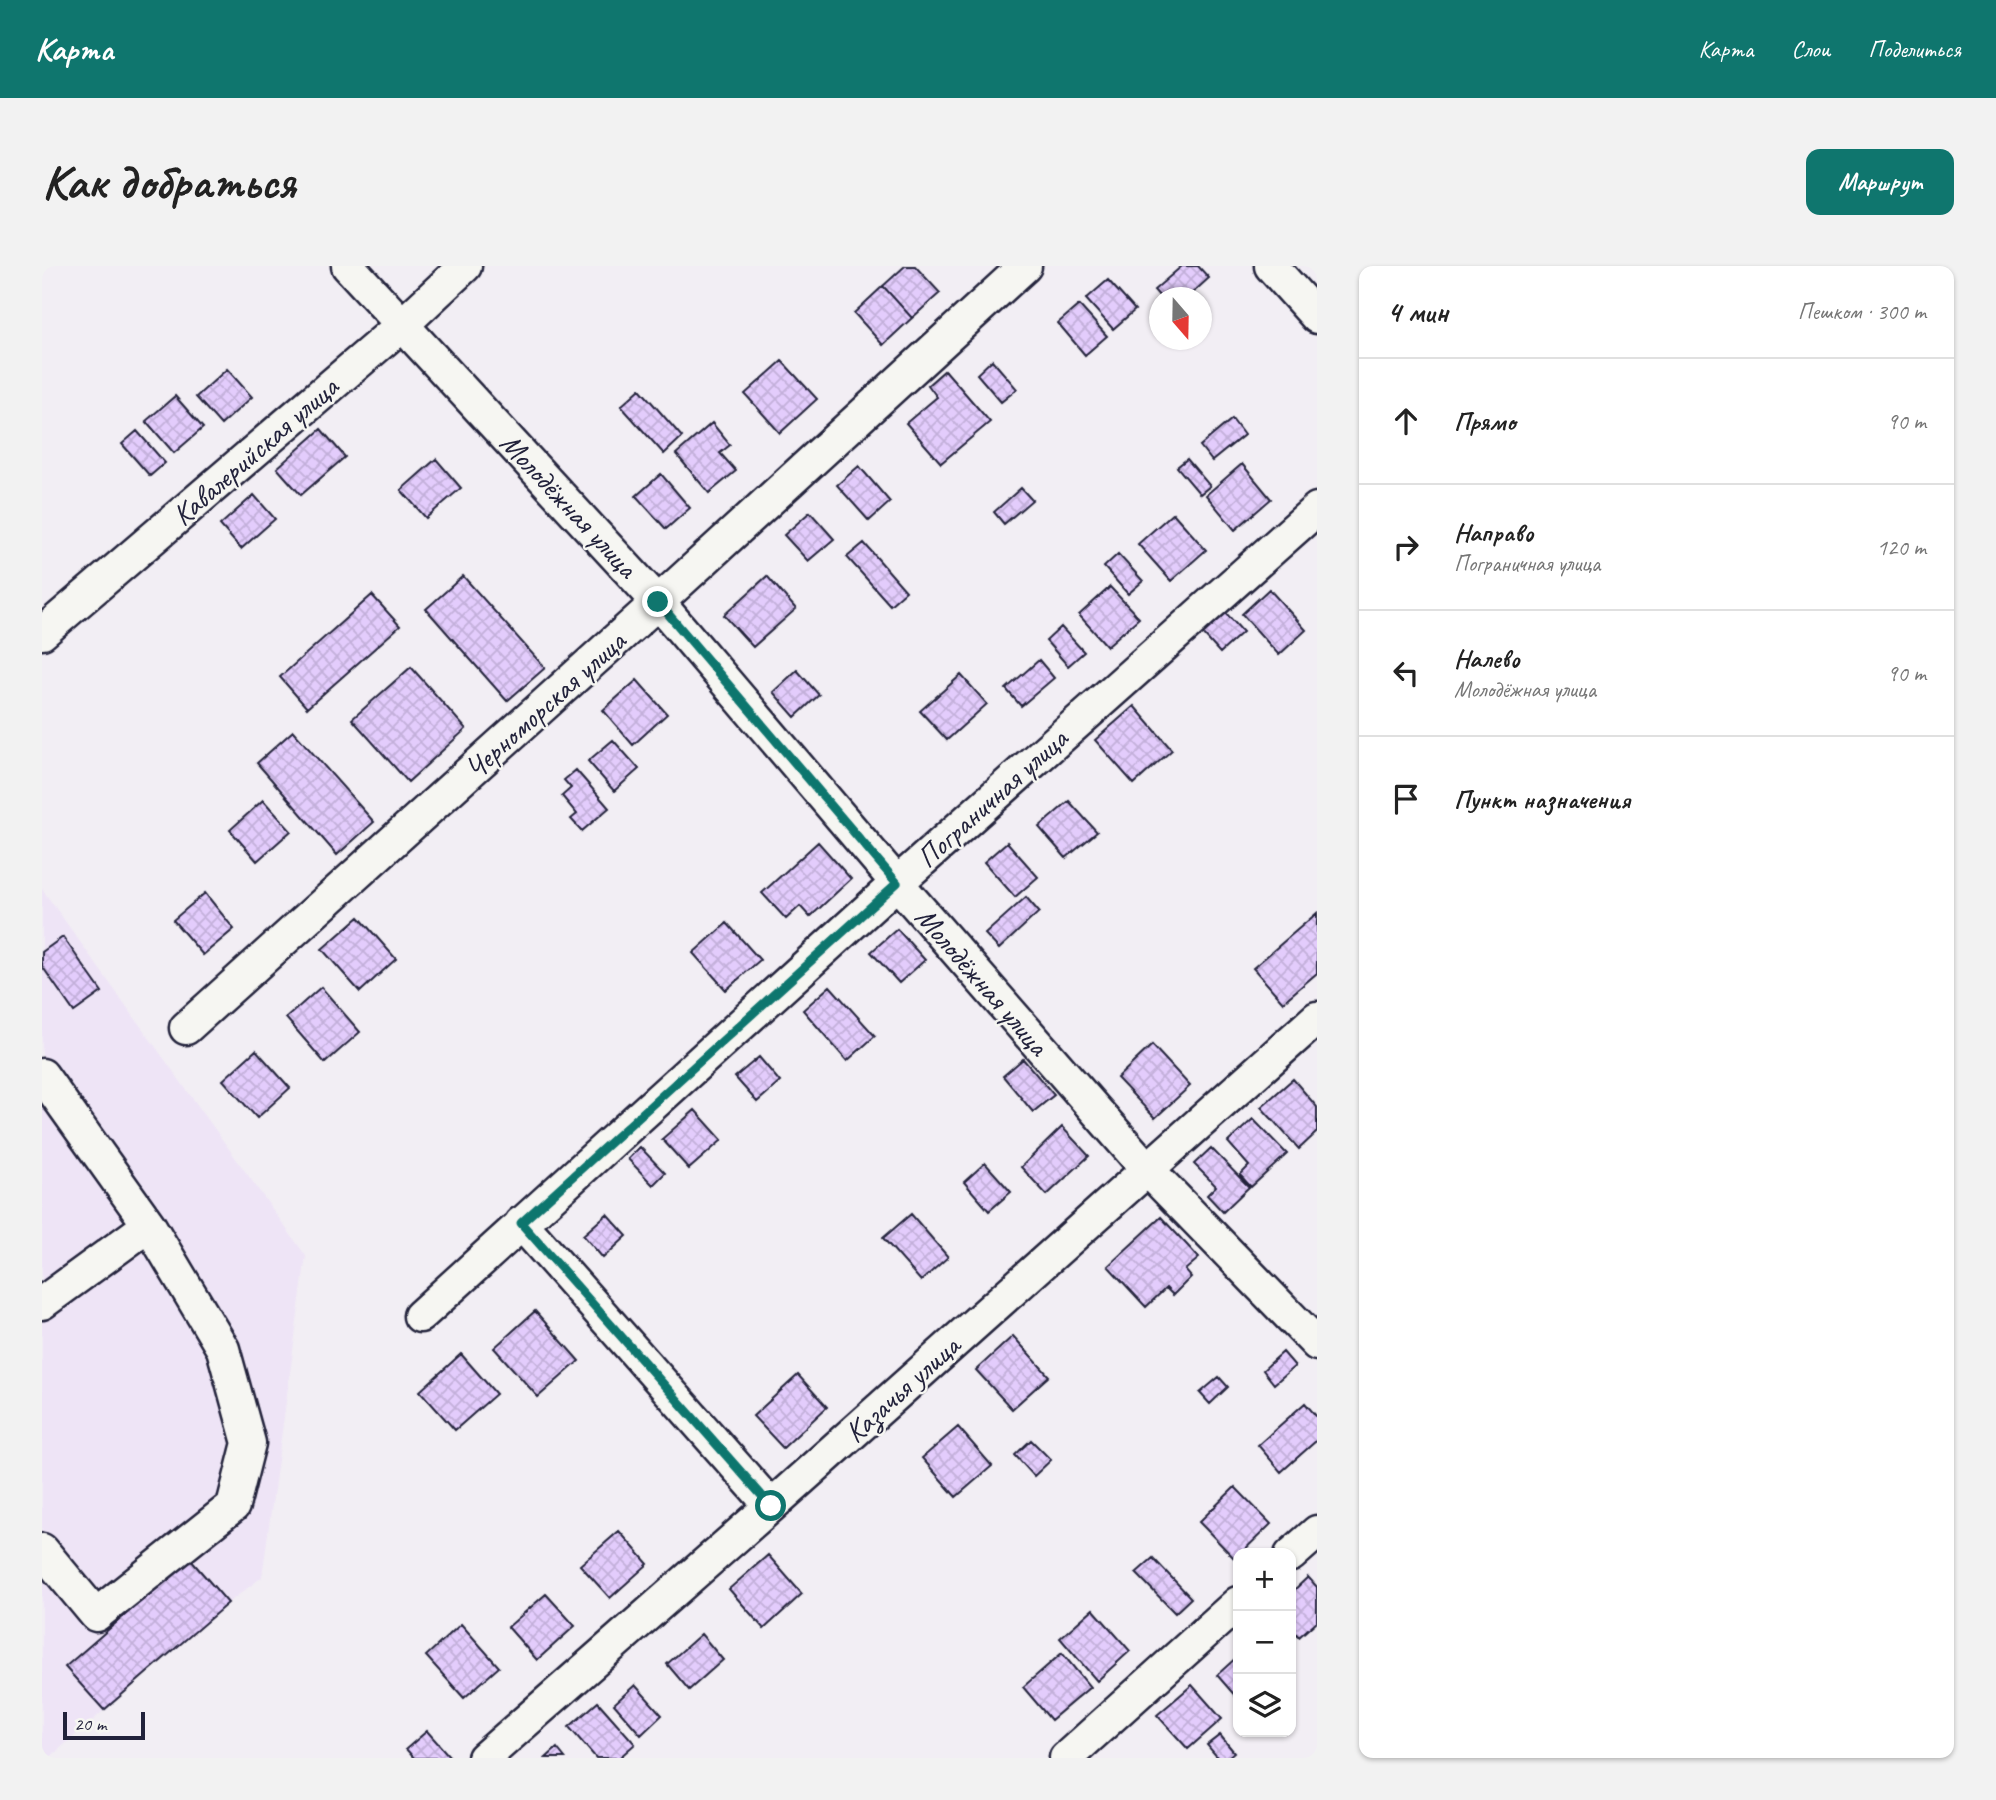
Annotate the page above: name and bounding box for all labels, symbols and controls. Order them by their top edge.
text: Карта [35,28,114,70]
text: Карта [1699,34,1753,64]
text: Слои [1791,34,1830,64]
text: Поделиться [1868,34,1961,64]
button: Маршрут [1806,149,1954,215]
text: Как добраться [42,151,295,213]
north arrow [1149,287,1212,350]
text: 4 мин [1387,293,1448,331]
text: Пешком · 300 m [1798,297,1926,326]
street label: Кавалерийская улица [164,367,348,534]
icon: ahead [1387,402,1425,440]
text: Прямо [1454,405,1516,438]
text: 90 m [1887,407,1926,436]
street label: Молодёжная улица [492,424,647,587]
text: Направо [1454,516,1533,549]
icon: right [1387,528,1425,566]
text: 120 m [1877,533,1926,562]
text: Пограничная улица [1454,549,1600,578]
route end [642,586,673,617]
street label: Черноморская улица [457,621,635,787]
text: Налево [1454,642,1520,675]
icon: left [1387,654,1425,692]
text: 90 m [1887,659,1926,688]
text: Молодёжная улица [1454,675,1596,704]
street label: Пограничная улица [908,719,1077,876]
icon: arrive [1387,780,1425,818]
text: Пункт назначения [1454,783,1630,816]
street label: Молодёжная улица [907,899,1058,1065]
street label: Казачья улица [836,1325,970,1451]
route start [755,1490,786,1521]
map controls [1233,1548,1296,1737]
button: + [1233,1548,1296,1611]
button: − [1233,1611,1296,1674]
button: layers [1233,1674,1296,1737]
scale bar [63,1709,145,1741]
text: 20 m [74,1712,106,1736]

